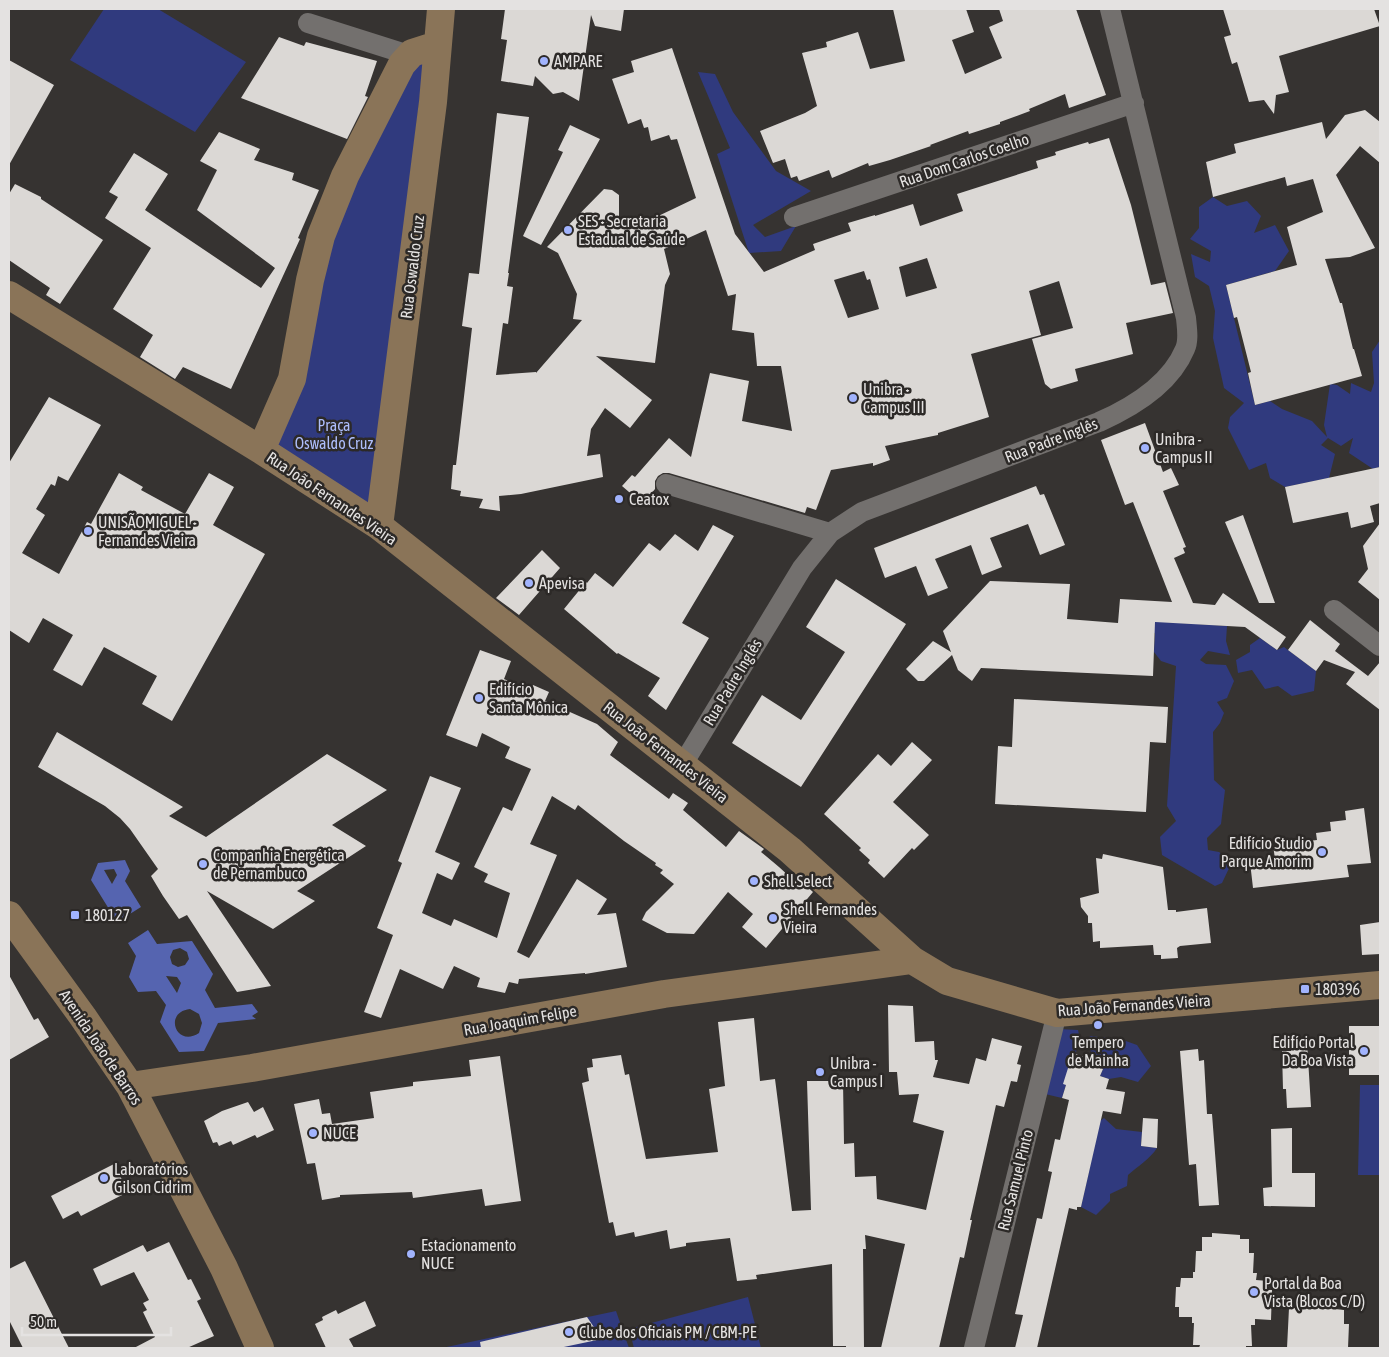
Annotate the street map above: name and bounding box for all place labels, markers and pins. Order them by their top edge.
place label: AMPARE [554,52,603,70]
marker: AMPARE [538,55,550,67]
place label: SES - Secretaria Estadual de Saúde [578,212,685,248]
marker: SES - Secretaria Estadual de Saúde [562,224,574,236]
place label: Unibra - Campus III [863,380,925,417]
marker: Unibra - Campus III [847,392,859,404]
place label: Unibra - Campus II [1155,430,1212,467]
marker: Unibra - Campus II [1139,442,1151,454]
place label: Ceatox [629,490,670,508]
marker: Ceatox [613,493,625,505]
place label: UNISÃOMIGUEL - Fernandes Vieira [98,513,197,549]
marker: UNISÃOMIGUEL - Fernandes Vieira [82,525,94,537]
place label: Apevisa [539,574,585,593]
marker: Apevisa [523,577,535,589]
place label: Edifício Santa Mônica [489,680,568,716]
marker: Edifício Santa Mônica [473,692,485,704]
place label: Edifício Studio Parque Amorim [1221,834,1312,871]
place label: Companhia Energética de Pernambuco [213,846,345,882]
marker: Edifício Studio Parque Amorim [1316,846,1328,858]
marker: Companhia Energética de Pernambuco [197,858,209,870]
place label: Shell Select [764,872,833,890]
marker: Shell Select [748,875,760,887]
place label: Shell Fernandes Vieira [783,900,877,936]
place label: 180127 [85,906,130,924]
marker: 180127 [69,909,81,921]
marker: Shell Fernandes Vieira [767,912,779,924]
place label: 180396 [1315,980,1360,998]
marker: 180396 [1299,983,1311,995]
marker: Tempero de Mainha [1092,1019,1104,1031]
place label: Tempero de Mainha [1067,1033,1129,1069]
place label: Edifício Portal Da Boa Vista [1272,1033,1355,1069]
marker: Edifício Portal Da Boa Vista [1358,1045,1370,1057]
place label: Unibra - Campus I [830,1054,883,1091]
marker: Unibra - Campus I [814,1066,826,1078]
place label: NUCE [323,1124,356,1142]
marker: NUCE [307,1127,319,1139]
place label: Laboratórios Gilson Cidrim [114,1160,192,1196]
marker: Laboratórios Gilson Cidrim [98,1172,110,1184]
place label: Estacionamento NUCE [421,1236,516,1272]
marker: Estacionamento NUCE [405,1248,417,1260]
place label: Portal da Boa Vista (Blocos C/D) [1264,1274,1365,1311]
marker: Portal da Boa Vista (Blocos C/D) [1248,1286,1260,1298]
place label: Clube dos Oficiais PM / CBM-PE [579,1323,757,1341]
marker: Clube dos Oficiais PM / CBM-PE [563,1326,575,1338]

